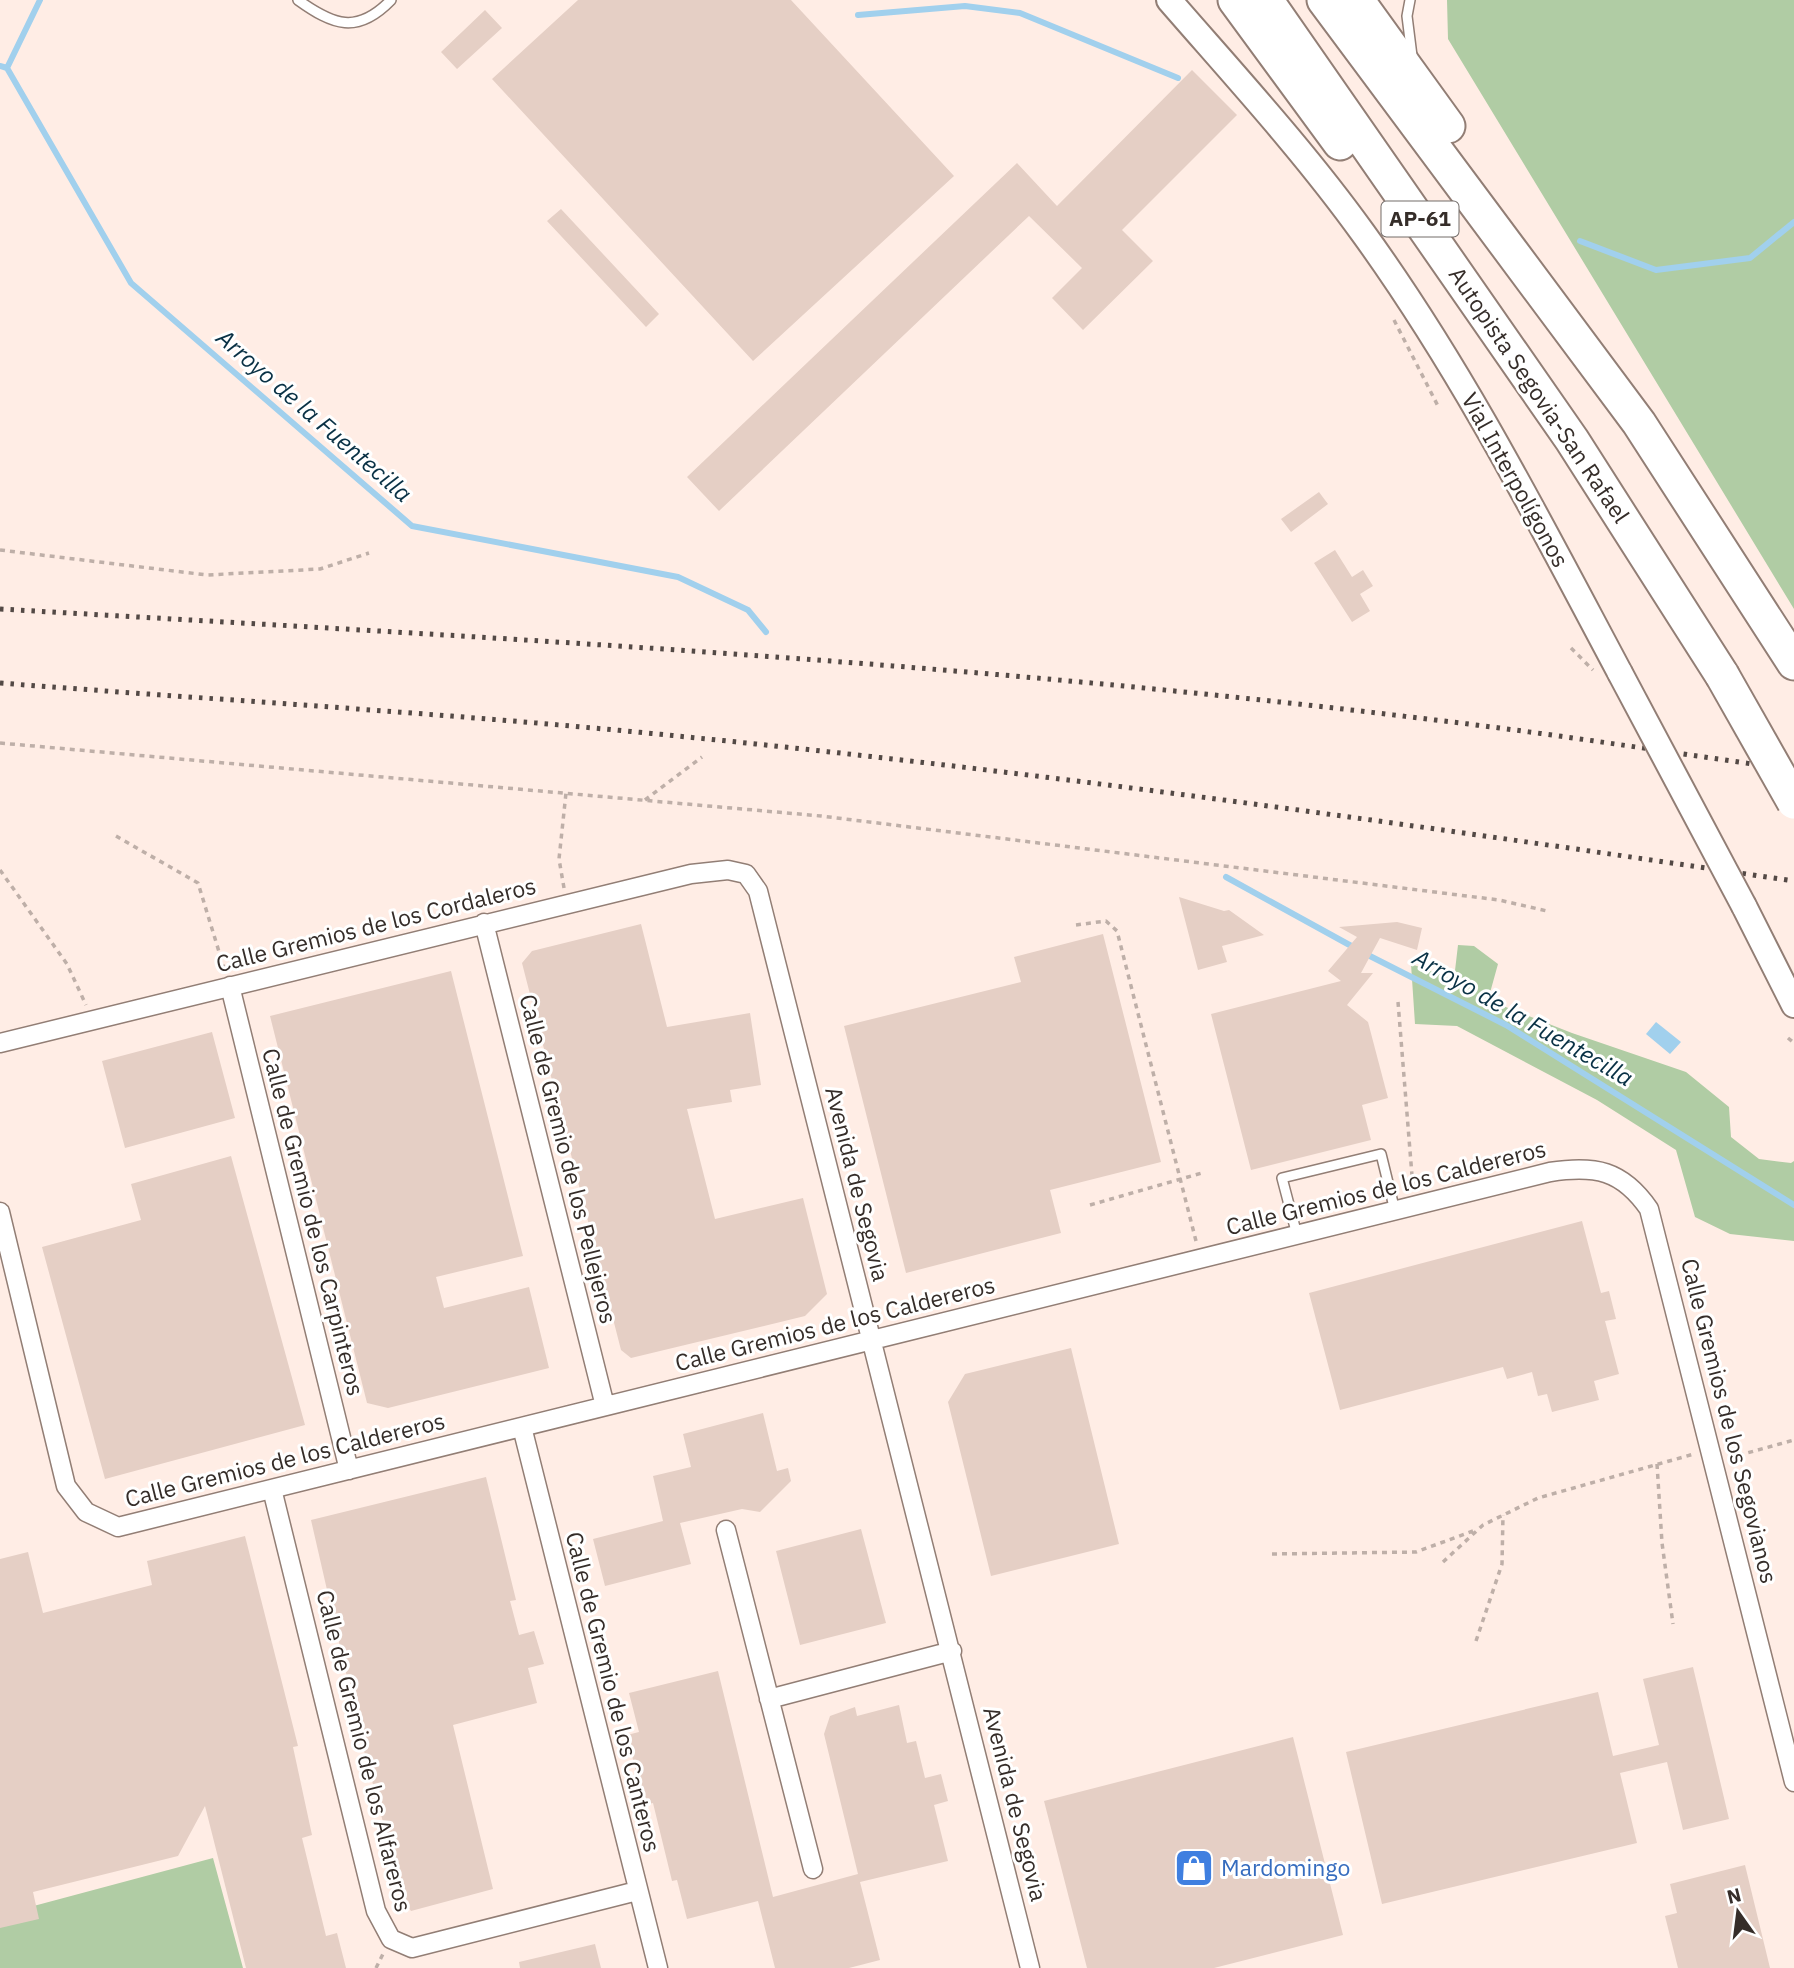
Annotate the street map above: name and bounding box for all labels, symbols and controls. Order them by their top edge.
road number: AP-61 [1382,202,1458,236]
street label: Autopista Segovia-San Rafael [1443,261,1637,528]
water label: Arroyo de la Fuentecilla [209,321,419,509]
street label: Vial Interpolígonos [1455,387,1576,572]
street label: Calle Gremios de los Cordaleros [213,870,539,978]
water label: Arroyo de la Fuentecilla [1407,940,1639,1093]
street label: Calle de Gremio de los Pellejeros [513,991,624,1327]
street label: Calle de Gremio de los Carpinteros [256,1045,372,1399]
street label: Avenida de Segovia [819,1083,897,1284]
street label: Calle Gremios de los Caldereros [1223,1133,1549,1241]
street label: Calle Gremios de los Segovianos [1675,1255,1785,1586]
street label: Calle Gremios de los Caldereros [672,1269,998,1377]
street label: Calle Gremios de los Caldereros [122,1405,448,1513]
street label: Calle de Gremio de los Canteros [560,1528,668,1855]
street label: Calle de Gremio de los Alfareros [310,1587,420,1915]
street label: Avenida de Segovia [977,1703,1055,1904]
shop icon: Mardomingo [1173,1847,1215,1889]
place label: Mardomingo [1221,1852,1350,1882]
north arrow [1703,1877,1773,1947]
text: N [1724,1882,1743,1909]

